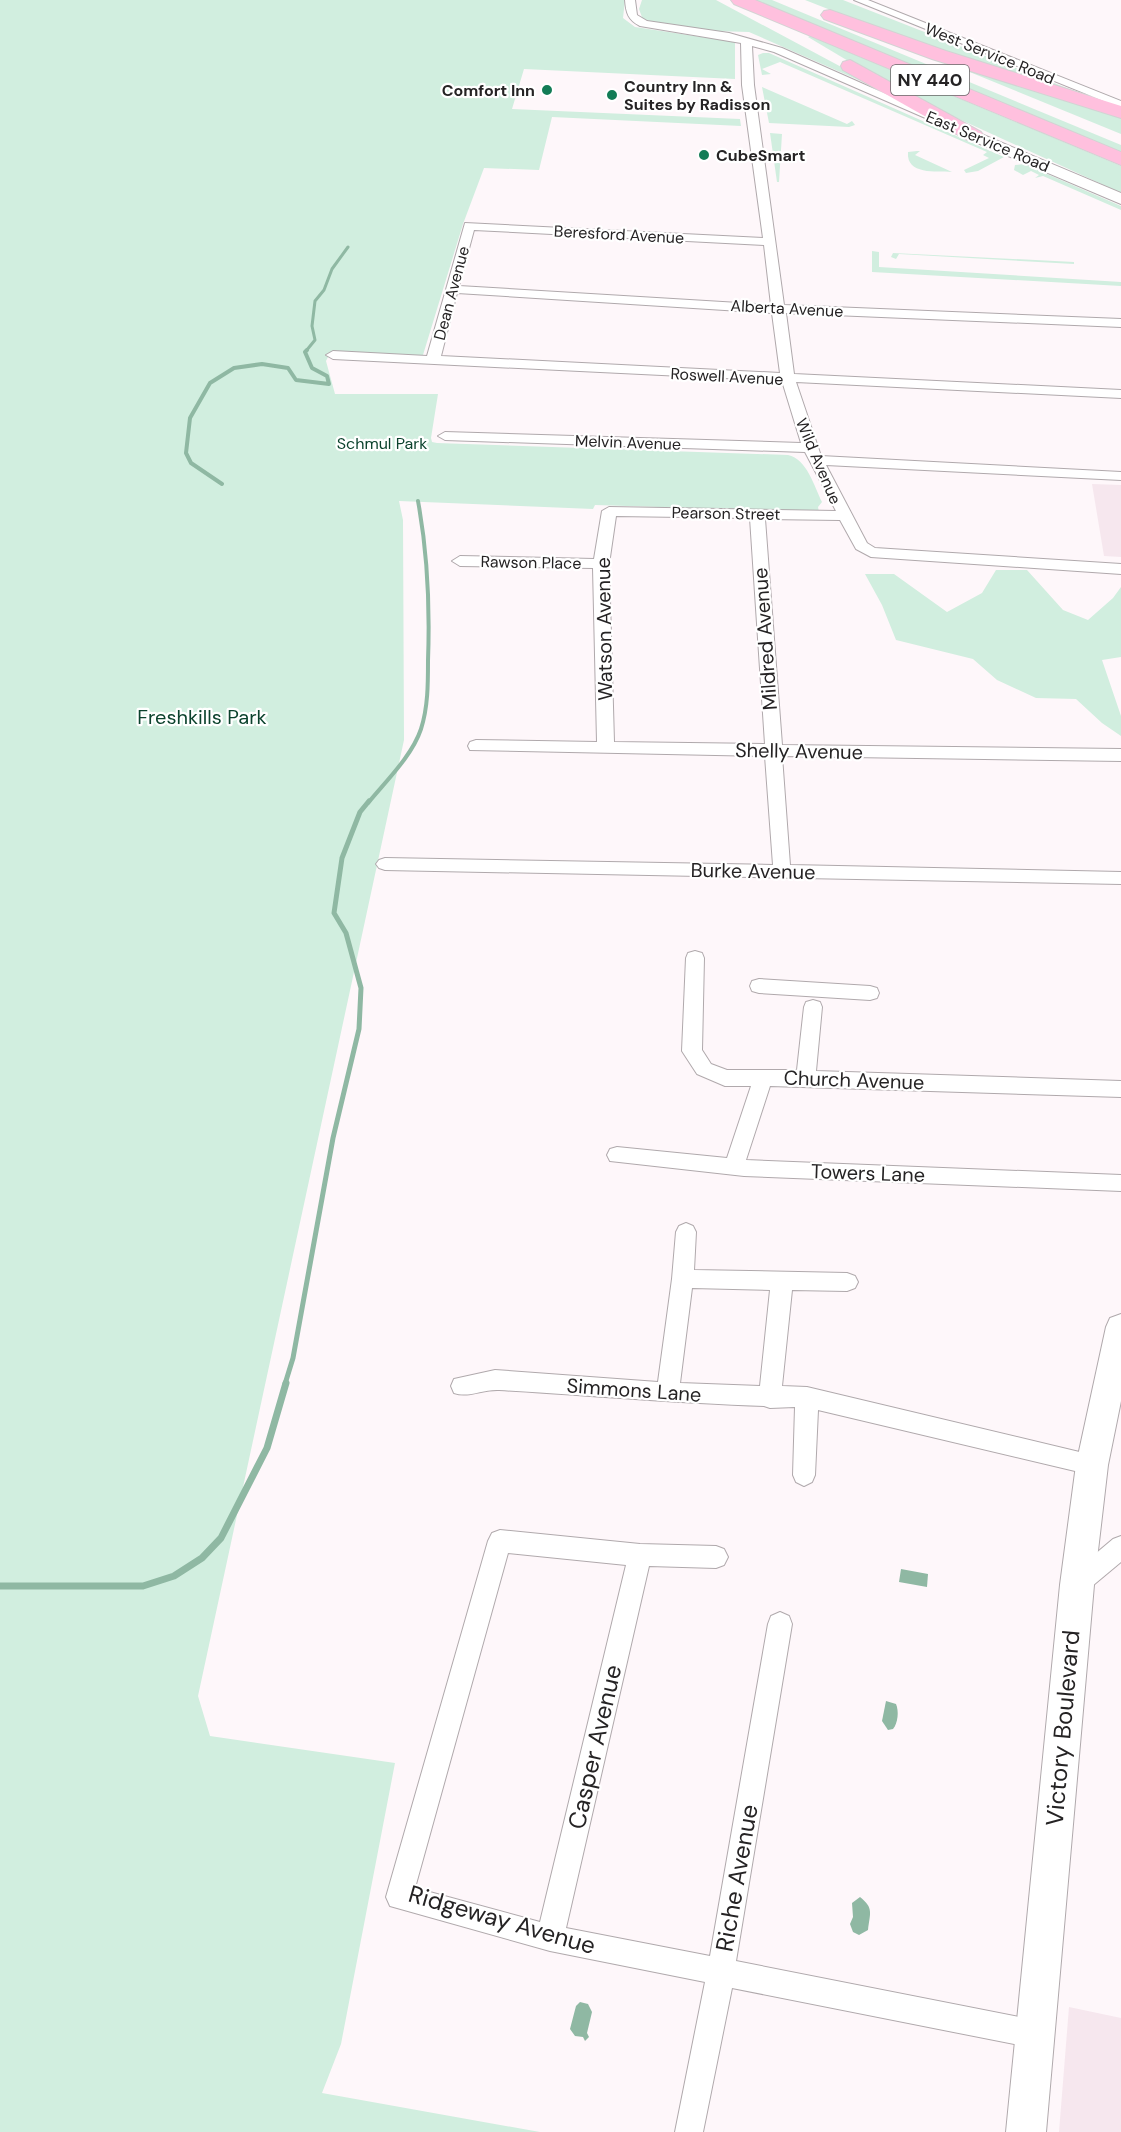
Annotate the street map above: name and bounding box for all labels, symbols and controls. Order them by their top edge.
street label: West Service Road [922,18,1058,89]
road number: NY 440 [891,65,969,95]
place label: Country Inn & Suites by Radisson [624,76,770,115]
place label: Comfort Inn [442,80,535,101]
marker: Comfort Inn [540,83,554,97]
marker: Country Inn & Suites by Radisson [605,88,619,102]
street label: East Service Road [923,106,1053,177]
place label: CubeSmart [716,145,805,166]
marker: CubeSmart [697,148,711,162]
street label: Beresford Avenue [553,221,685,248]
street label: Dean Avenue [429,244,474,343]
street label: Alberta Avenue [730,295,844,322]
street label: Roswell Avenue [670,363,784,390]
street label: Wild Avenue [791,415,846,507]
street label: Melvin Avenue [575,430,681,455]
park label: Schmul Park [337,433,427,454]
street label: Pearson Street [671,502,781,525]
street label: Rawson Place [480,551,582,574]
street label: Watson Avenue [590,557,618,701]
street label: Mildred Avenue [747,567,783,711]
park label: Freshkills Park [137,704,267,730]
street label: Shelly Avenue [735,737,863,765]
street label: Burke Avenue [690,857,816,885]
street label: Church Avenue [783,1065,925,1095]
street label: Towers Lane [810,1158,926,1188]
street label: Simmons Lane [566,1372,702,1408]
street label: Victory Boulevard [1038,1629,1087,1827]
street label: Casper Avenue [561,1662,628,1832]
street label: Riche Avenue [708,1802,765,1954]
street label: Ridgeway Avenue [405,1878,599,1961]

